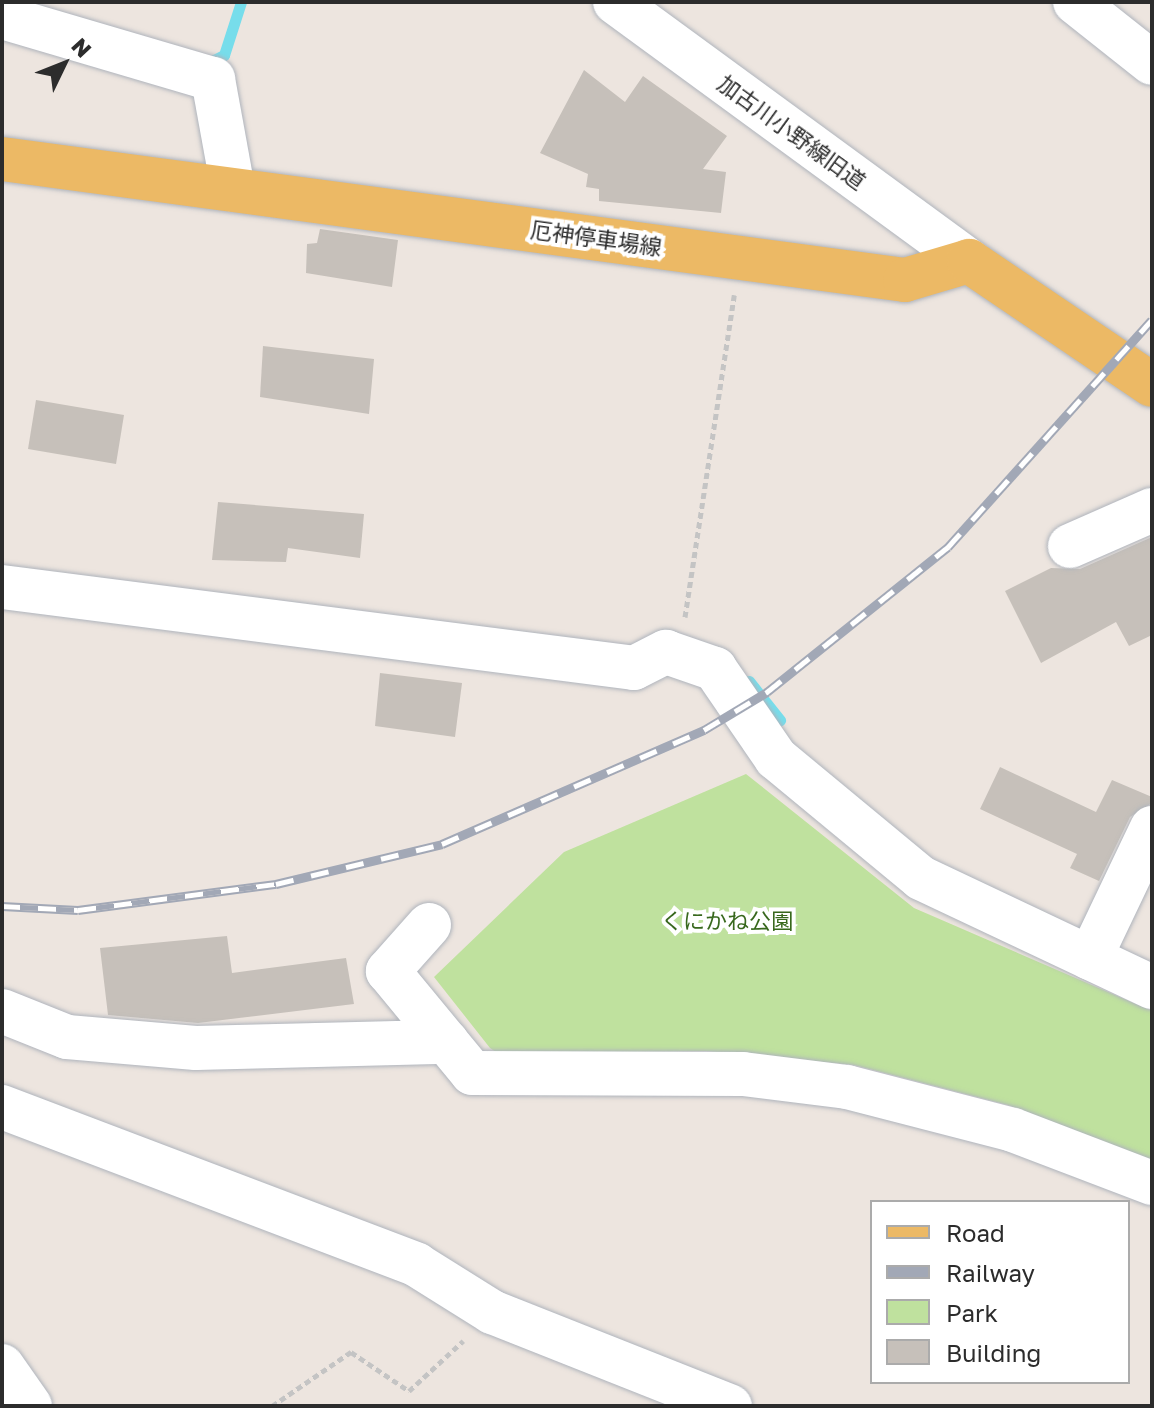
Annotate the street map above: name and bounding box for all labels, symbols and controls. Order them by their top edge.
north arrow [24,24,104,104]
text: N [66,32,97,63]
street label: 加古川小野線旧道 [713,70,871,194]
street label: 厄神停車場線 [529,216,663,260]
park label: くにかね公園 [661,908,793,934]
legend [870,1200,1130,1384]
text: Road [946,1218,1005,1247]
text: Railway [946,1258,1035,1287]
text: Park [946,1298,998,1327]
text: Building [946,1338,1041,1367]

